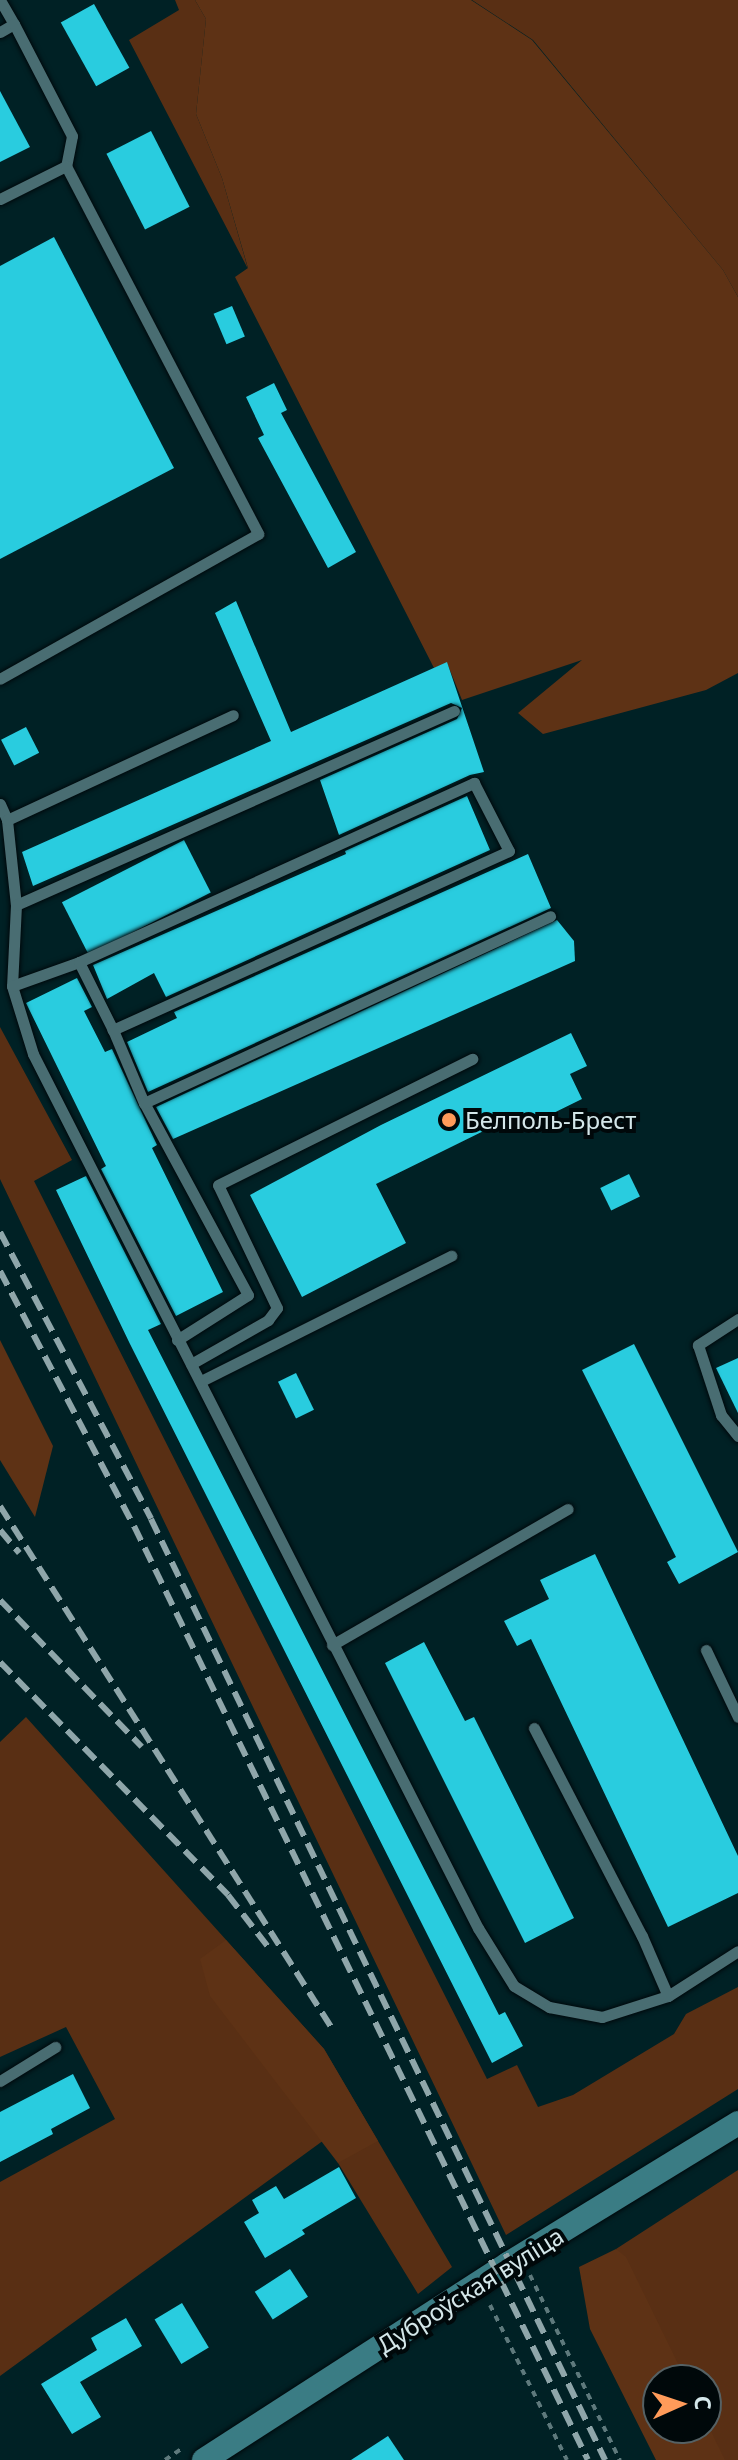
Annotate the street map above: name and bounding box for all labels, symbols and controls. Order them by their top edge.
place label: Белполь-Брест [465,1106,636,1134]
marker: Белполь-Брест [440,1111,458,1129]
street label: Дуброўская вуліца [371,2221,569,2359]
north arrow [642,2364,722,2444]
text: С [689,2395,719,2411]

